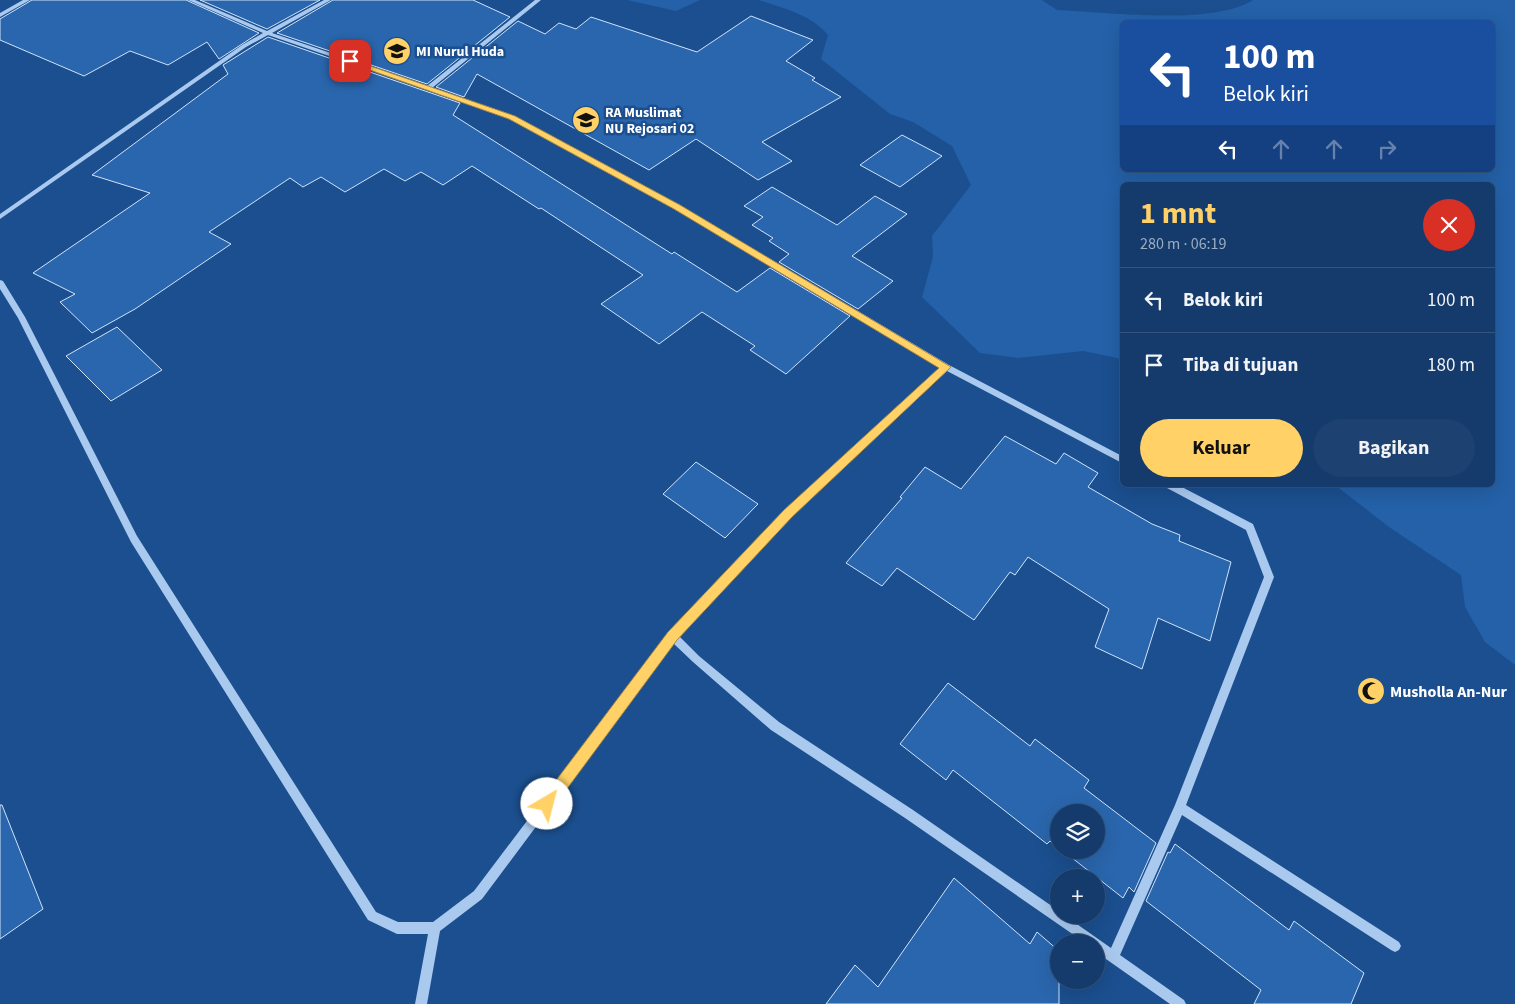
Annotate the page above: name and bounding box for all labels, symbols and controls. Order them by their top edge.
text: 100 m [1223,32,1315,82]
school or university icon: MI Nurul Huda [382,36,412,66]
pin [329,40,371,82]
icon: left [1140,40,1205,105]
place label: MI Nurul Huda [416,42,504,62]
icon: arrive [336,47,364,75]
text: Belok kiri [1223,78,1309,110]
place label: RA Muslimat NU Rejosari 02 [605,103,694,139]
school or university icon: RA Muslimat NU Rejosari 02 [571,105,601,135]
icon: left [1214,135,1242,163]
icon: ahead [1267,135,1295,163]
icon: ahead [1320,135,1348,163]
icon: right [1373,135,1401,163]
text: 1 mnt [1140,192,1216,235]
button: close [1423,199,1475,251]
text: 280 m · 06:19 [1140,233,1227,255]
icon: left [1140,286,1168,314]
text: Belok kiri [1183,287,1263,314]
text: 100 m [1427,287,1475,314]
icon: arrive [1140,351,1168,379]
text: Tiba di tujuan [1183,352,1298,379]
text: 180 m [1427,352,1475,379]
button: Keluar [1140,419,1303,477]
button: Bagikan [1313,419,1475,477]
mosque icon: Musholla An-Nur [1356,676,1386,706]
place label: Musholla An-Nur [1390,681,1508,703]
position arrow [520,777,572,829]
map controls [1050,804,1105,989]
button: layers [1050,804,1105,859]
button: + [1050,869,1105,924]
button: − [1050,934,1105,989]

